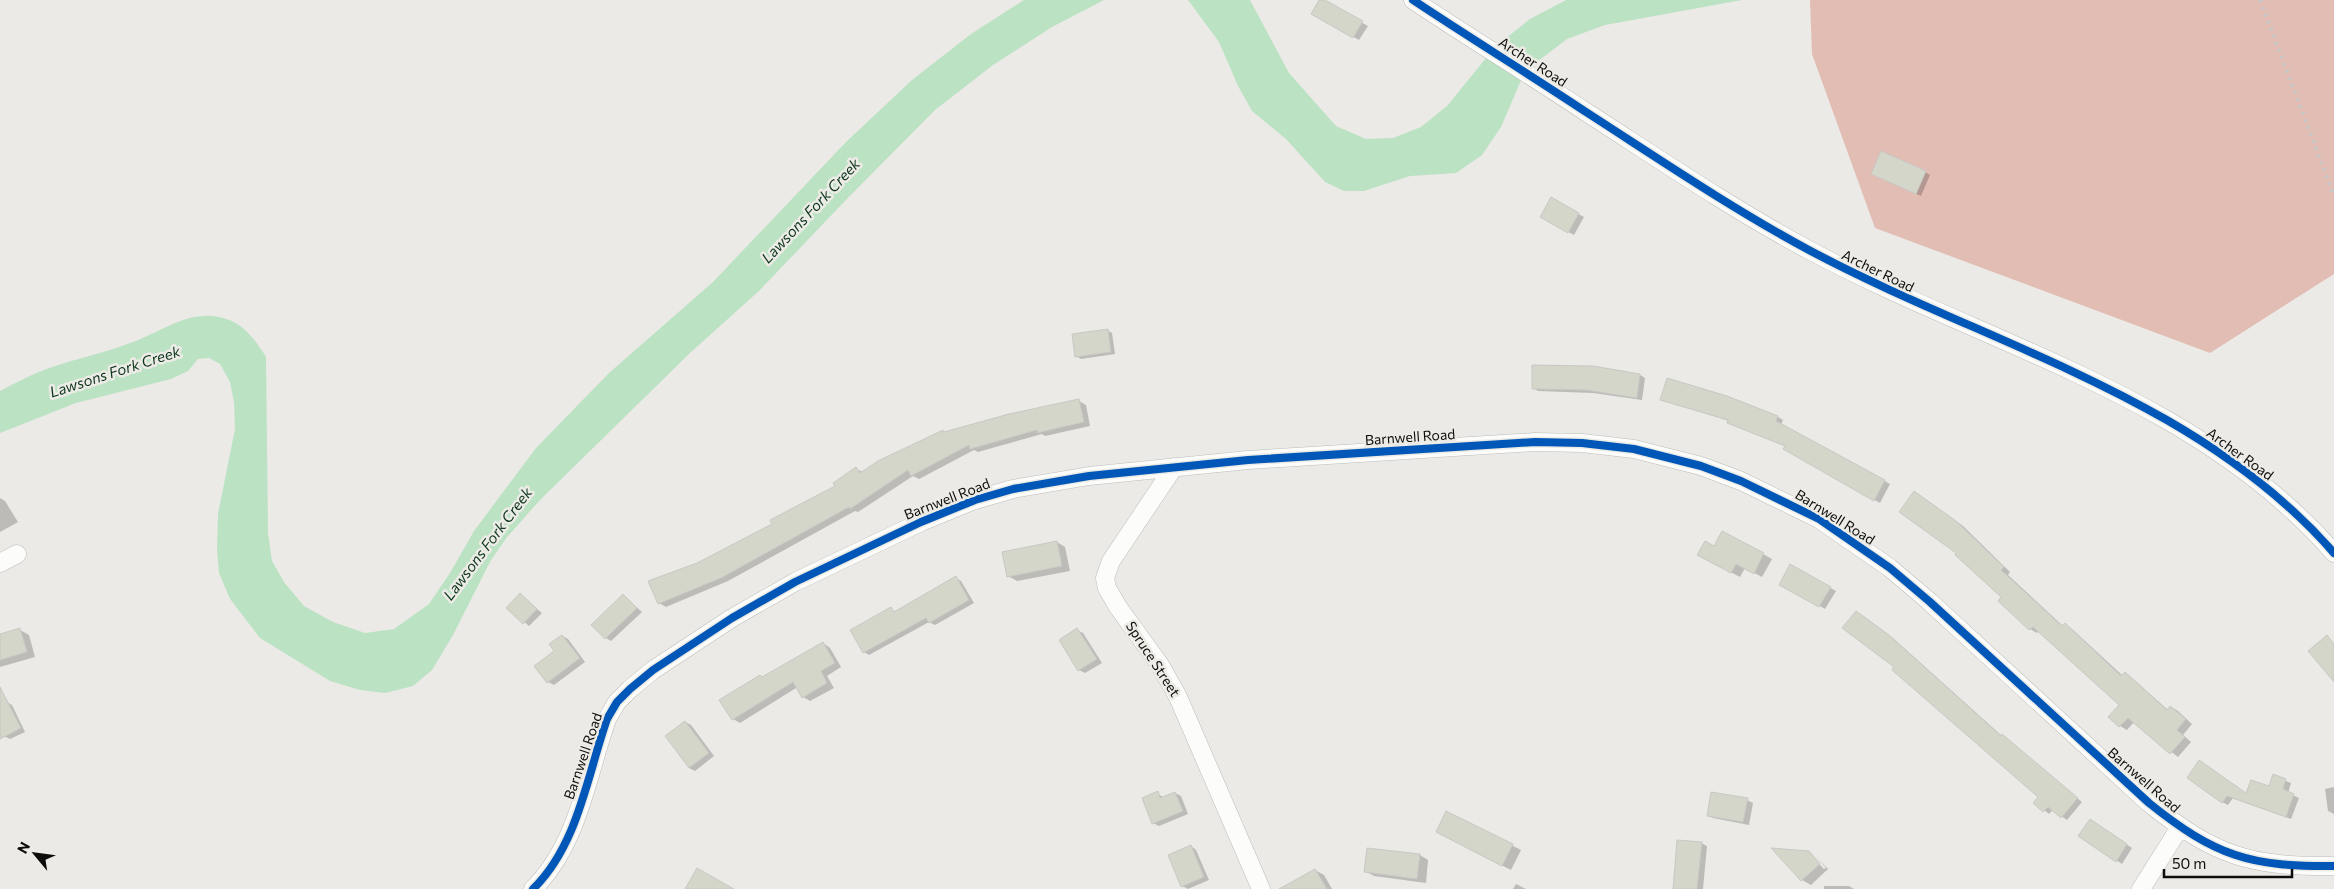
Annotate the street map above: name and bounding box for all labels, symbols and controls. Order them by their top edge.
street label: Archer Road [1496,33,1571,90]
water label: Lawsons Fork Creek [757,154,864,266]
street label: Archer Road [1839,246,1917,295]
water label: Lawsons Fork Creek [47,341,183,401]
street label: Archer Road [2204,424,2277,483]
street label: Barnwell Road [1364,425,1456,448]
street label: Barnwell Road [901,474,992,523]
water label: Lawsons Fork Creek [439,483,536,603]
street label: Barnwell Road [1792,485,1878,548]
street label: Spruce Street [1123,618,1184,700]
street label: Barnwell Road [560,710,605,801]
street label: Barnwell Road [2105,743,2184,816]
north arrow [10,829,60,879]
text: N [13,839,33,856]
scale bar [2164,846,2292,878]
text: 50 m [2172,854,2206,872]

